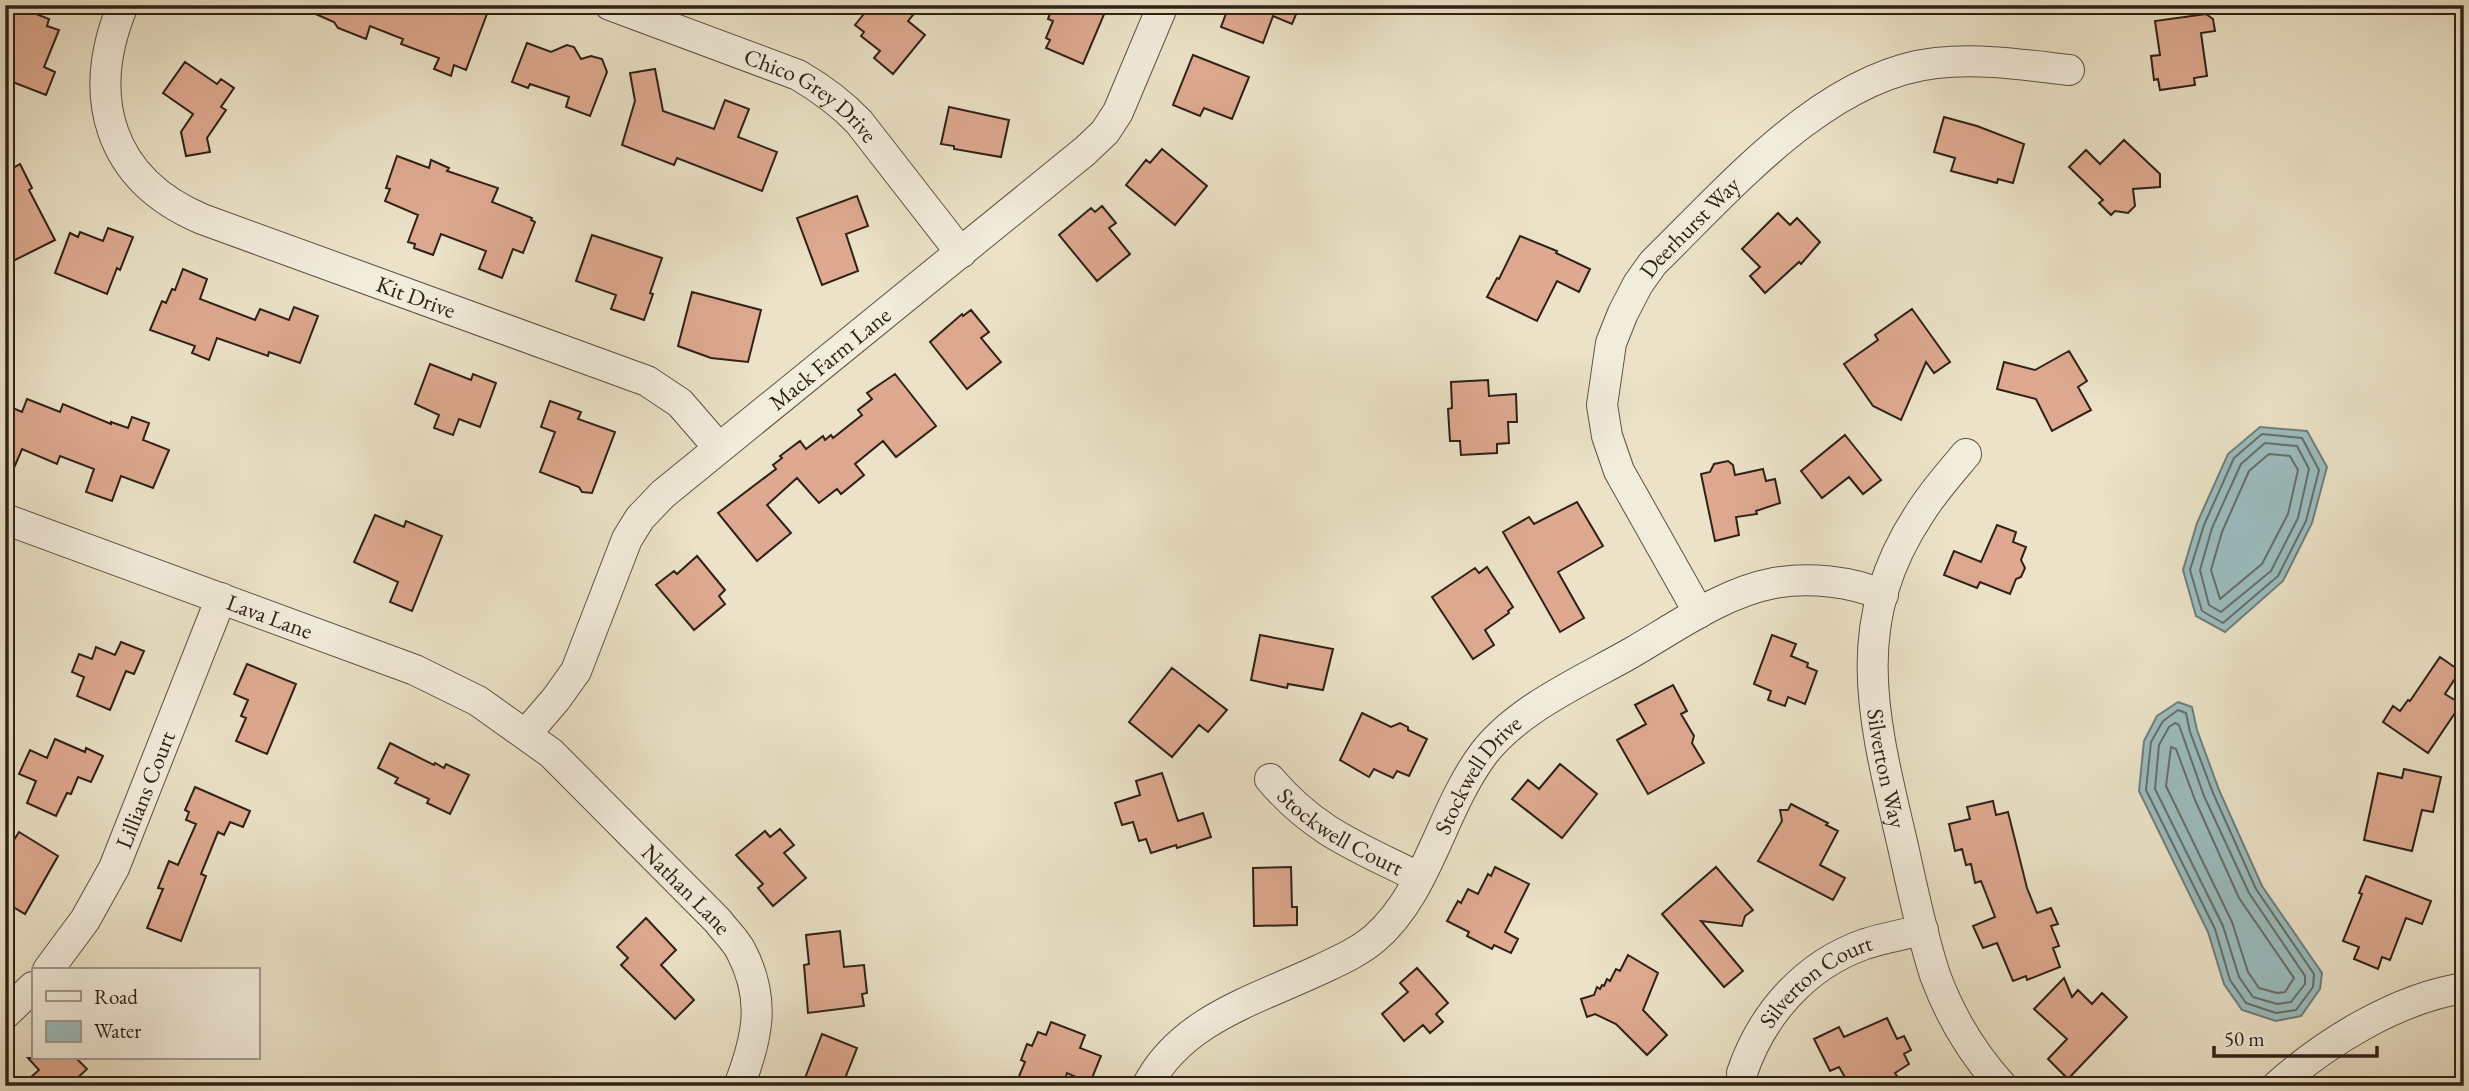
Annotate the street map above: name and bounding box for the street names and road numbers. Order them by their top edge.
street label: Chico Grey Drive [740,41,884,149]
street label: Deerhurst Way [1632,169,1747,284]
street label: Kit Drive [372,269,460,325]
street label: Mack Farm Lane [763,300,897,417]
street label: Lava Lane [222,587,317,646]
street label: Silverton Way [1860,707,1913,832]
street label: Stockwell Drive [1427,708,1527,839]
street label: Lillians Court [108,726,182,853]
street label: Stockwell Court [1271,781,1409,883]
street label: Nathan Lane [635,838,738,941]
street label: Silverton Court [1752,927,1876,1034]

